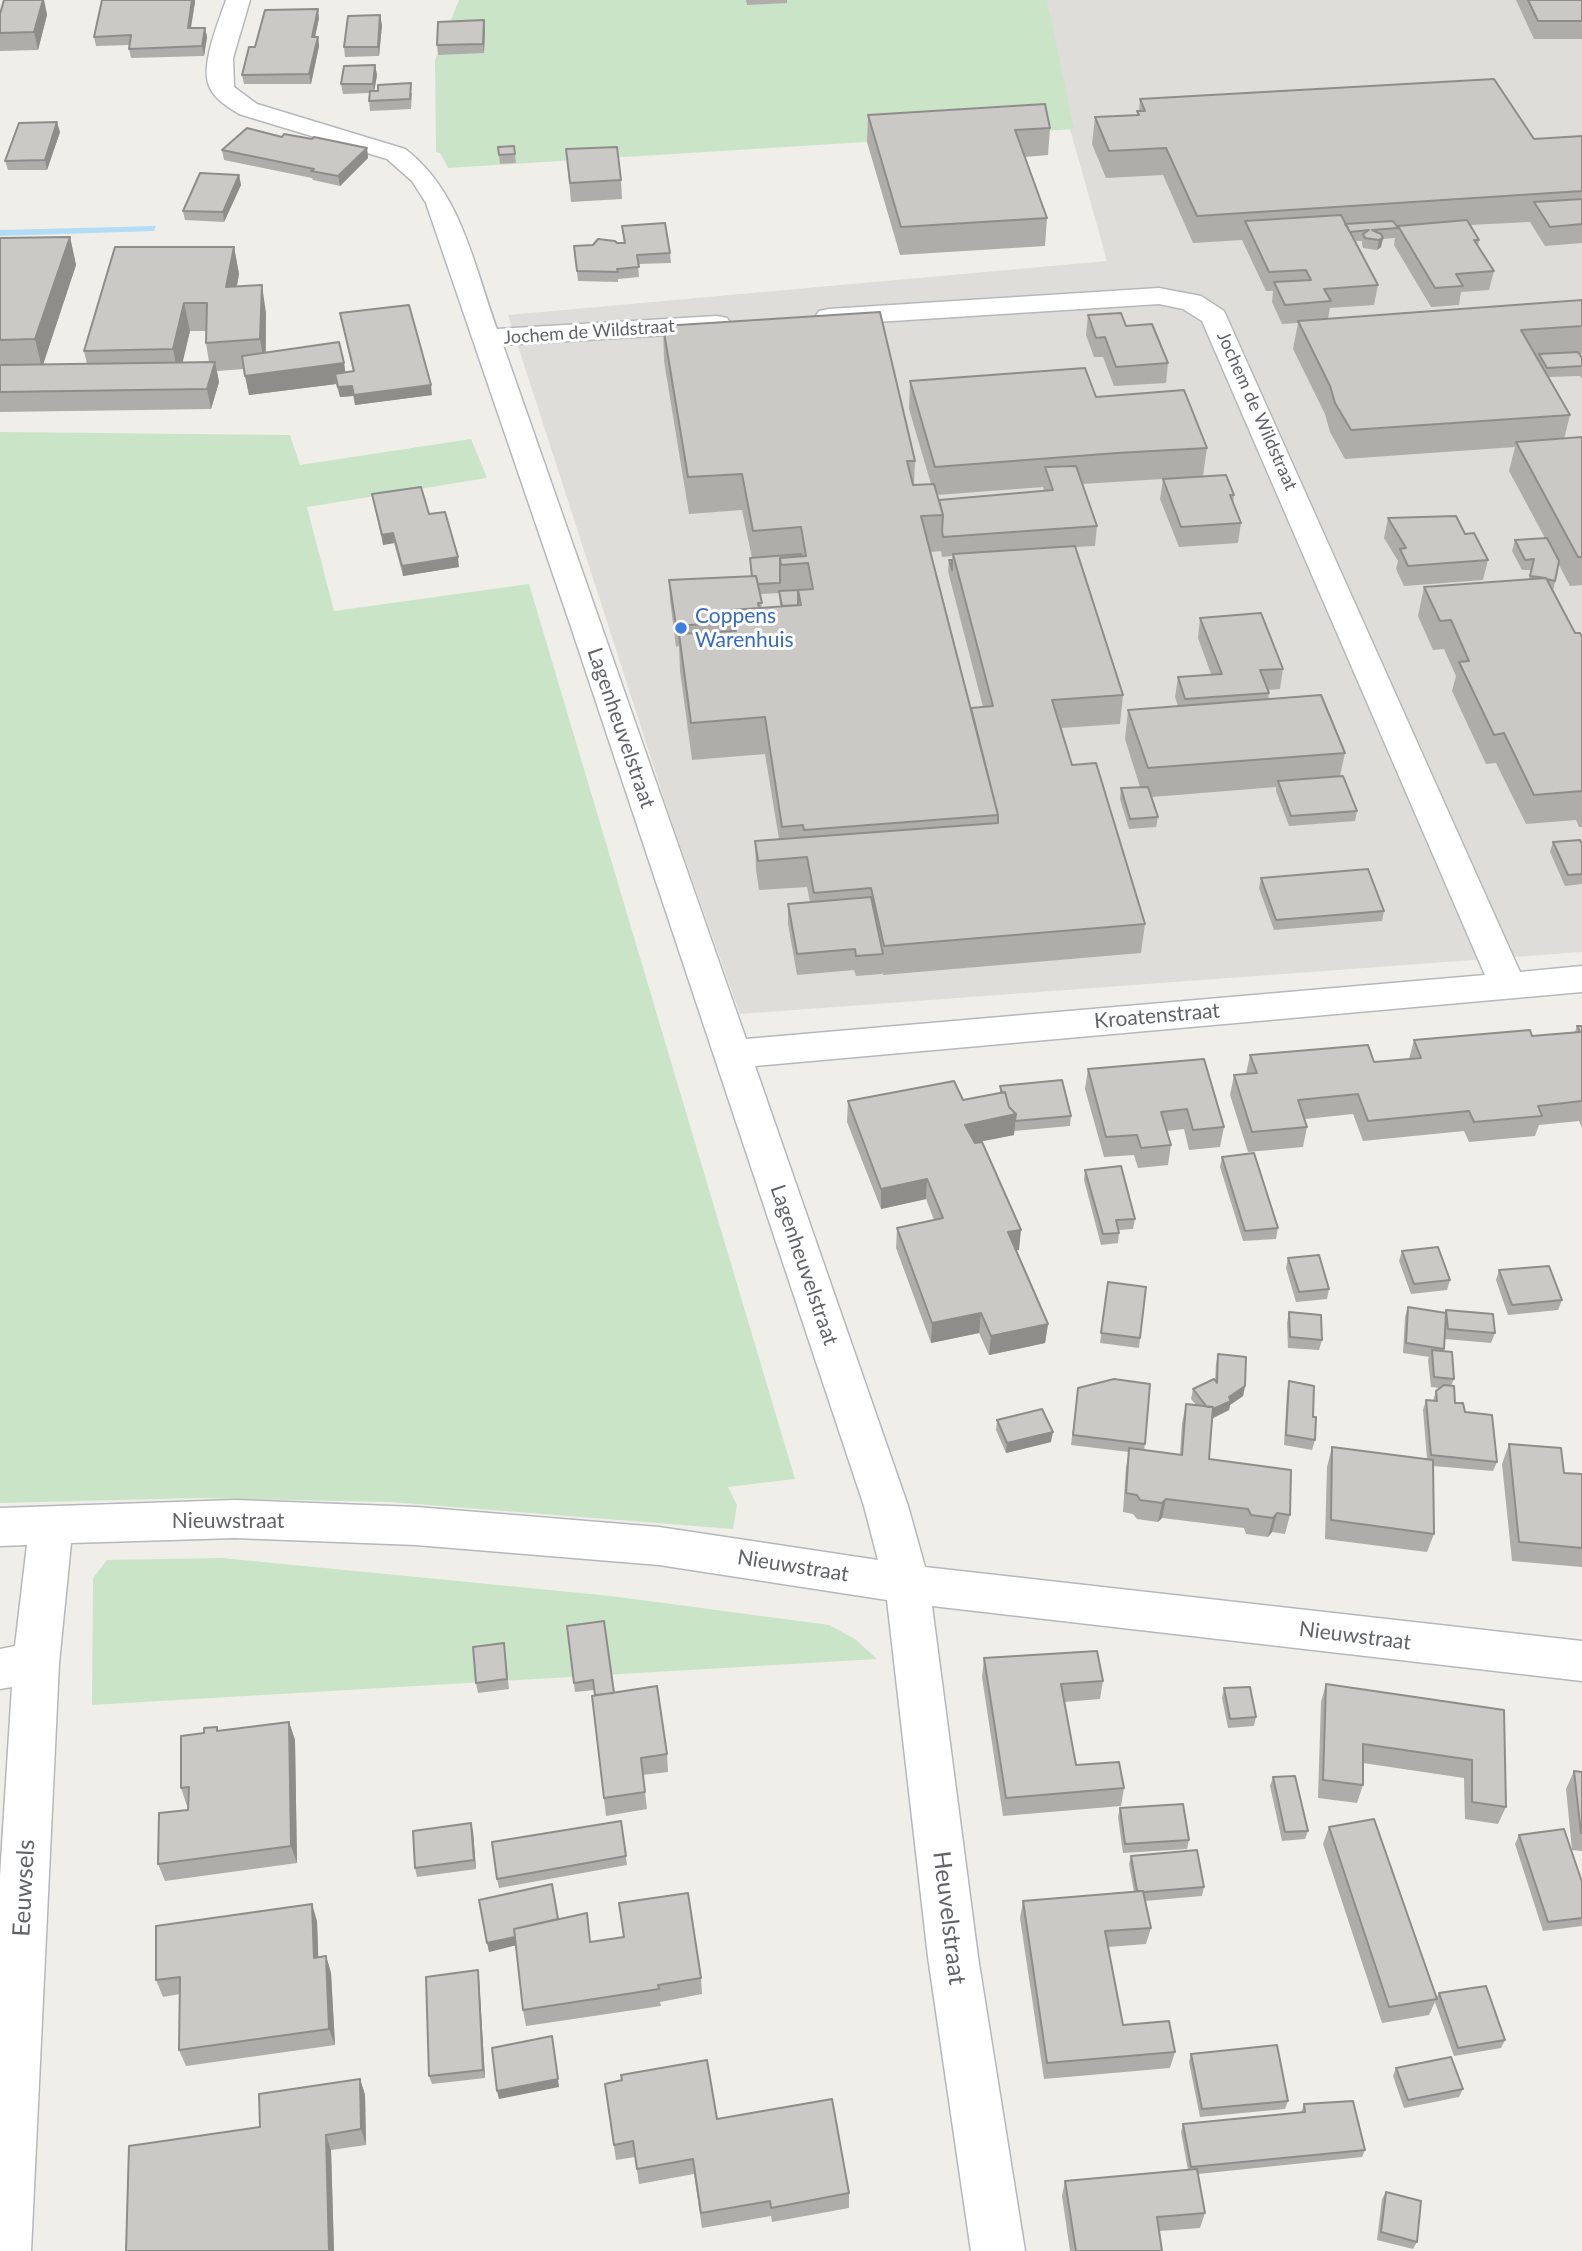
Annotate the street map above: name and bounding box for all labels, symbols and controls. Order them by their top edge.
street label: Jochem de Wildstraat [503,315,675,349]
street label: Jochem de Wildstraat [1212,328,1302,494]
place label: Coppens Warenhuis [695,603,794,653]
marker: Coppens Warenhuis [673,620,689,636]
street label: Lagenheuvelstraat [582,644,660,812]
street label: Kroatenstraat [1093,998,1221,1034]
street label: Lagenheuvelstraat [765,1181,843,1349]
street label: Nieuwstraat [172,1508,284,1534]
street label: Nieuwstraat [735,1545,851,1587]
street label: Nieuwstraat [1298,1617,1412,1655]
street label: Eeuwsels [7,1839,41,1937]
street label: Heuvelstraat [927,1850,971,1986]

